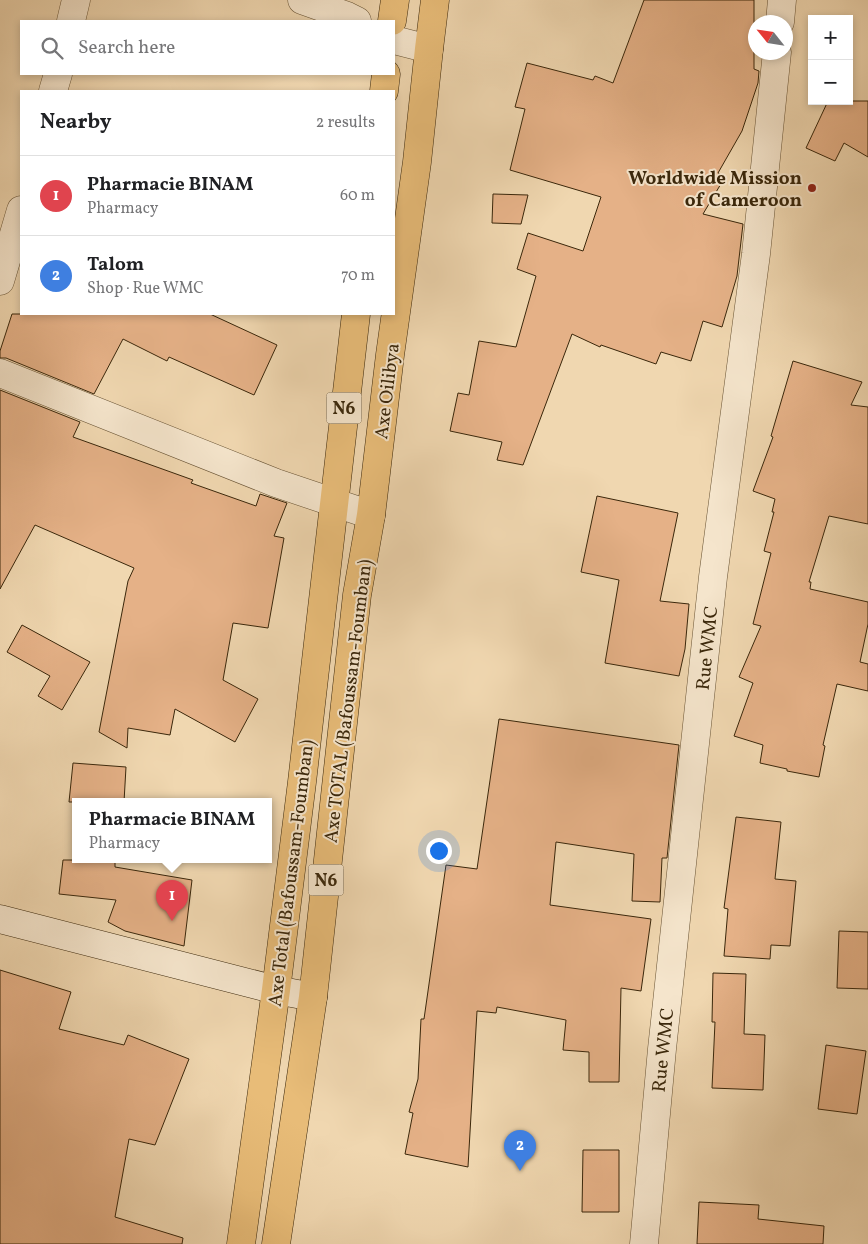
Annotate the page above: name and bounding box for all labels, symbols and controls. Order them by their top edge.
north arrow [748,15,793,60]
map controls [808,15,853,105]
button: + [808,15,853,60]
search box [20,20,395,75]
icon: search [38,34,66,62]
text: Search here [78,35,175,61]
button: − [808,60,853,105]
text: Nearby [40,108,111,137]
text: 2 results [316,112,375,134]
place label: Worldwide Mission of Cameroon [628,166,802,214]
text: Pharmacie BINAM [87,172,253,198]
marker: Worldwide Mission of Cameroon [806,182,818,194]
text: 1 [53,185,59,207]
text: 60 m [340,185,375,207]
text: Pharmacy [87,198,158,220]
text: Talom [87,252,144,278]
text: 2 [52,265,60,287]
text: 70 m [341,265,375,287]
text: Shop · Rue WMC [87,278,204,300]
street label: Axe Oilibya [369,342,407,441]
road number: N6 [326,392,362,423]
street label: Axe TOTAL (Bafoussam-Foumban) [319,558,379,845]
street label: Rue WMC [691,605,725,692]
street label: Axe Total (Bafoussam-Foumban) [263,738,321,1008]
popup [72,798,272,863]
text: Pharmacie BINAM [89,807,255,833]
text: Pharmacy [89,833,160,855]
your location [426,838,452,864]
road number: N6 [308,864,344,896]
pin: 1 [156,880,188,921]
street label: Rue WMC [647,1007,681,1094]
pin: 2 [504,1130,536,1171]

